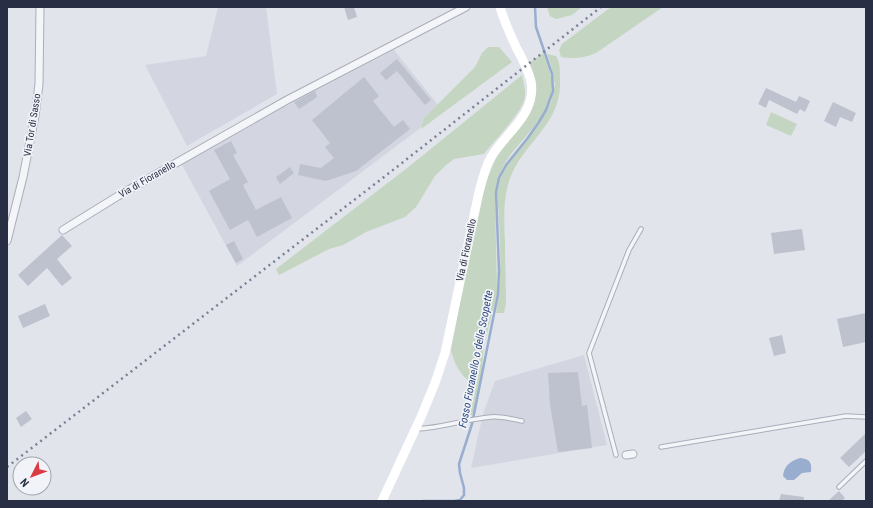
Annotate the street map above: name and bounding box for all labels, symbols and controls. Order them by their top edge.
street label: Via Tor di Sasso [22,93,42,157]
street label: Via di Fioranello [117,158,177,200]
street label: Via di Fioranello [454,218,478,282]
water label: Fosso Fioranello o delle Scopette [456,289,496,429]
north arrow [12,456,52,496]
text: N [18,475,32,489]

